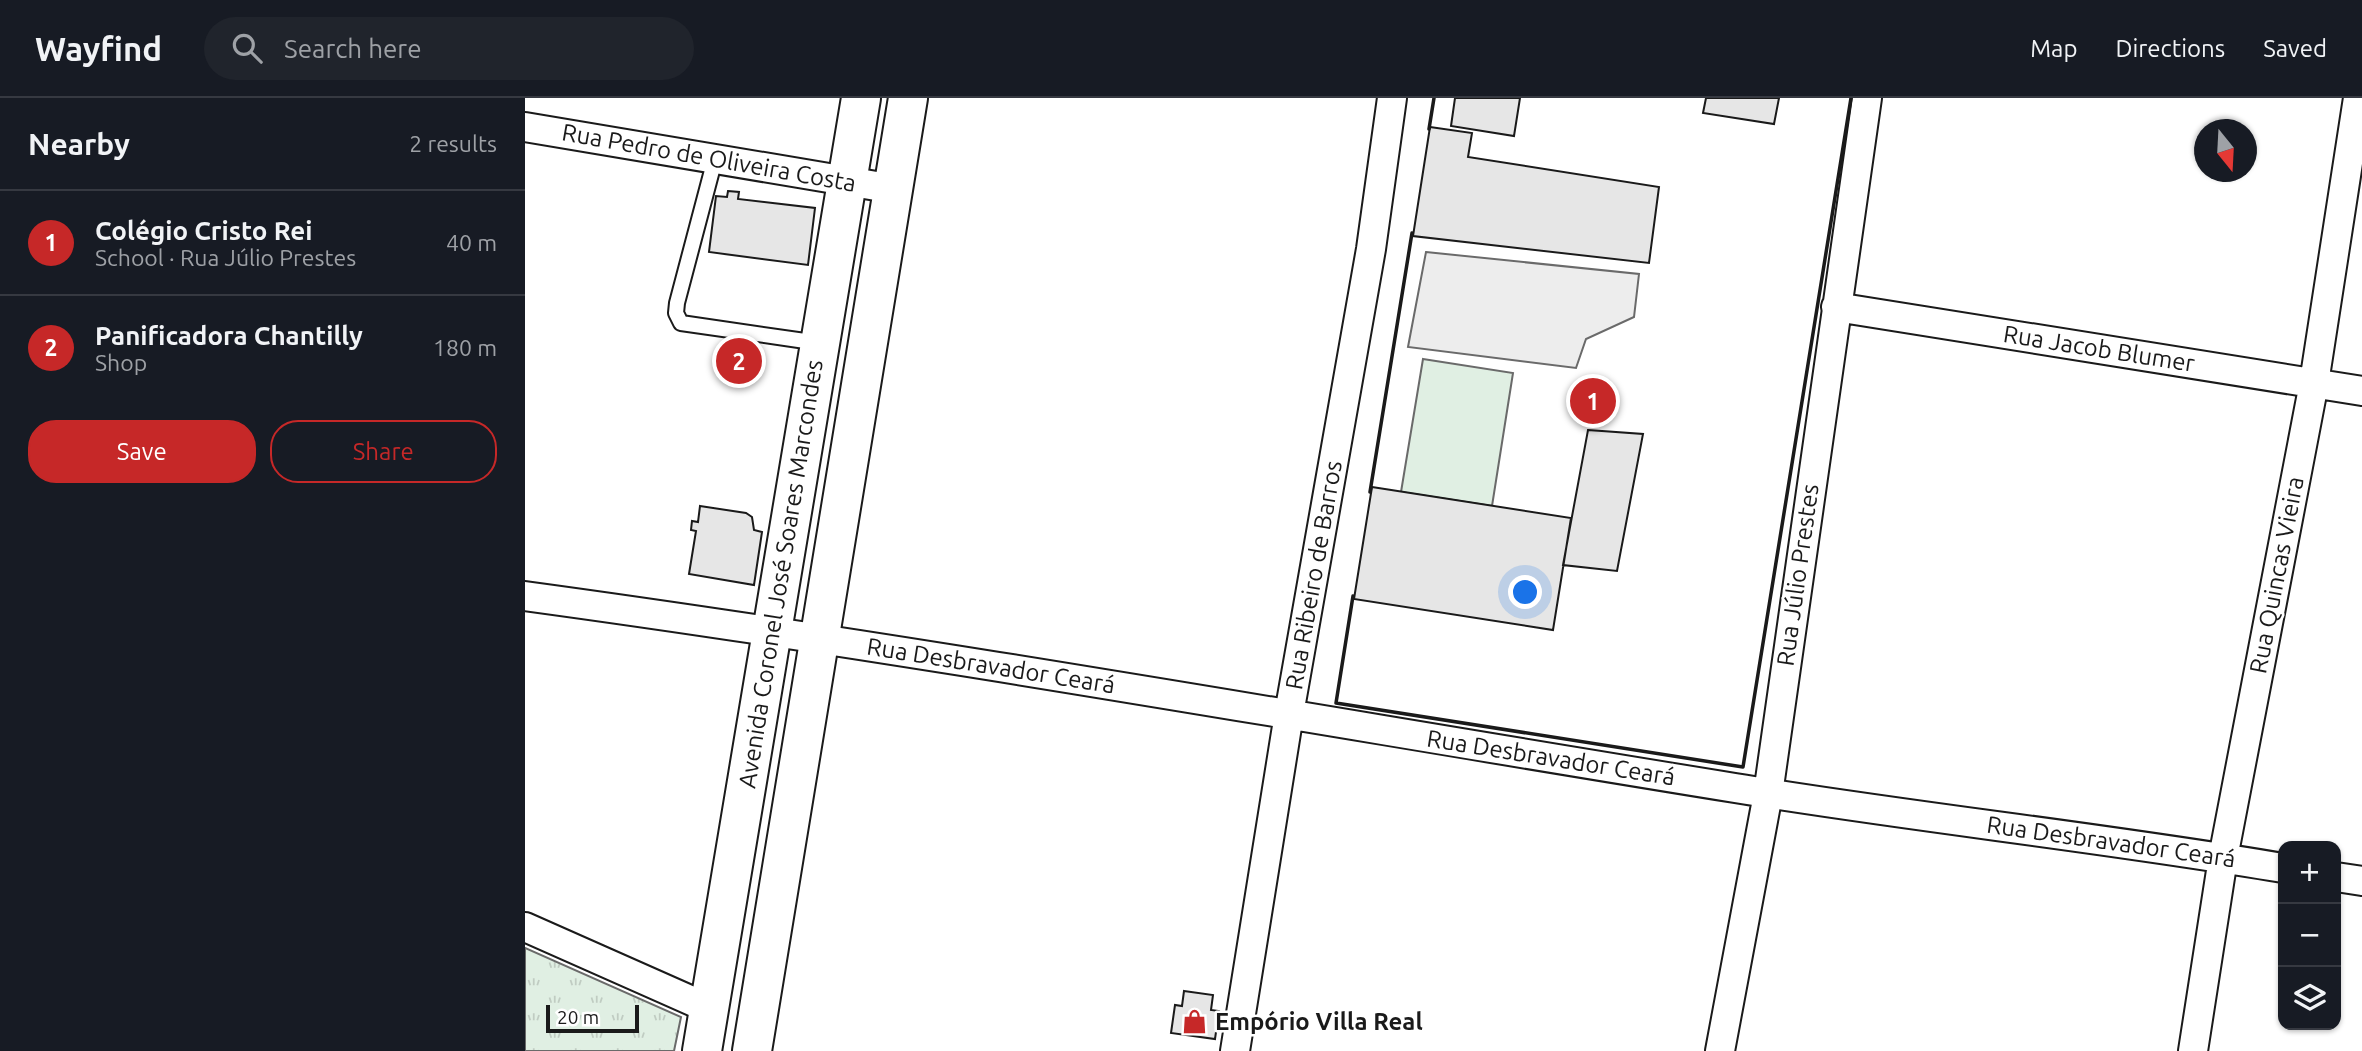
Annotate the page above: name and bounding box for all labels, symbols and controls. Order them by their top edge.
search box [204,17,694,80]
icon: search [228,29,266,67]
text: Wayfind [35,30,162,67]
text: Search here [284,34,422,63]
text: Map [2030,35,2077,62]
text: Directions [2115,35,2225,62]
text: Saved [2263,35,2327,62]
street label: Rua Pedro de Oliveira Costa [560,118,858,197]
north arrow [2194,119,2257,182]
text: Nearby [28,127,130,161]
text: 2 results [409,131,497,156]
text: Colégio Cristo Rei [95,216,312,245]
text: 1 [45,230,57,255]
text: 40 m [446,230,497,255]
text: School · Rua Júlio Prestes [95,245,356,270]
street label: Rua Jacob Blumer [2001,320,2197,377]
text: Panificadora Chantilly [95,321,363,350]
text: 2 [45,335,57,360]
text: 180 m [433,335,497,360]
pin: 2 [716,335,762,387]
text: Shop [95,350,147,375]
street label: Avenida Coronel José Soares Marcondes [733,358,828,790]
pin: 1 [1570,375,1616,427]
button: Save [28,420,256,483]
button: Share [270,420,497,483]
street label: Rua Ribeiro de Barros [1280,458,1347,692]
street label: Rua Quincas Vieira [2244,474,2309,676]
street label: Rua Júlio Prestes [1771,482,1824,668]
your location [1508,575,1542,609]
street label: Rua Desbravador Ceará [865,633,1117,698]
street label: Rua Desbravador Ceará [1425,725,1677,790]
street label: Rua Desbravador Ceará [1985,811,2237,872]
map controls [2278,841,2341,1030]
button: + [2278,841,2341,904]
button: − [2278,904,2341,967]
button: layers [2278,967,2341,1030]
scale bar [546,1002,639,1034]
text: 20 m [557,1006,599,1028]
shop icon: Empório Villa Real [1181,1008,1209,1036]
place label: Empório Villa Real [1215,1008,1423,1035]

